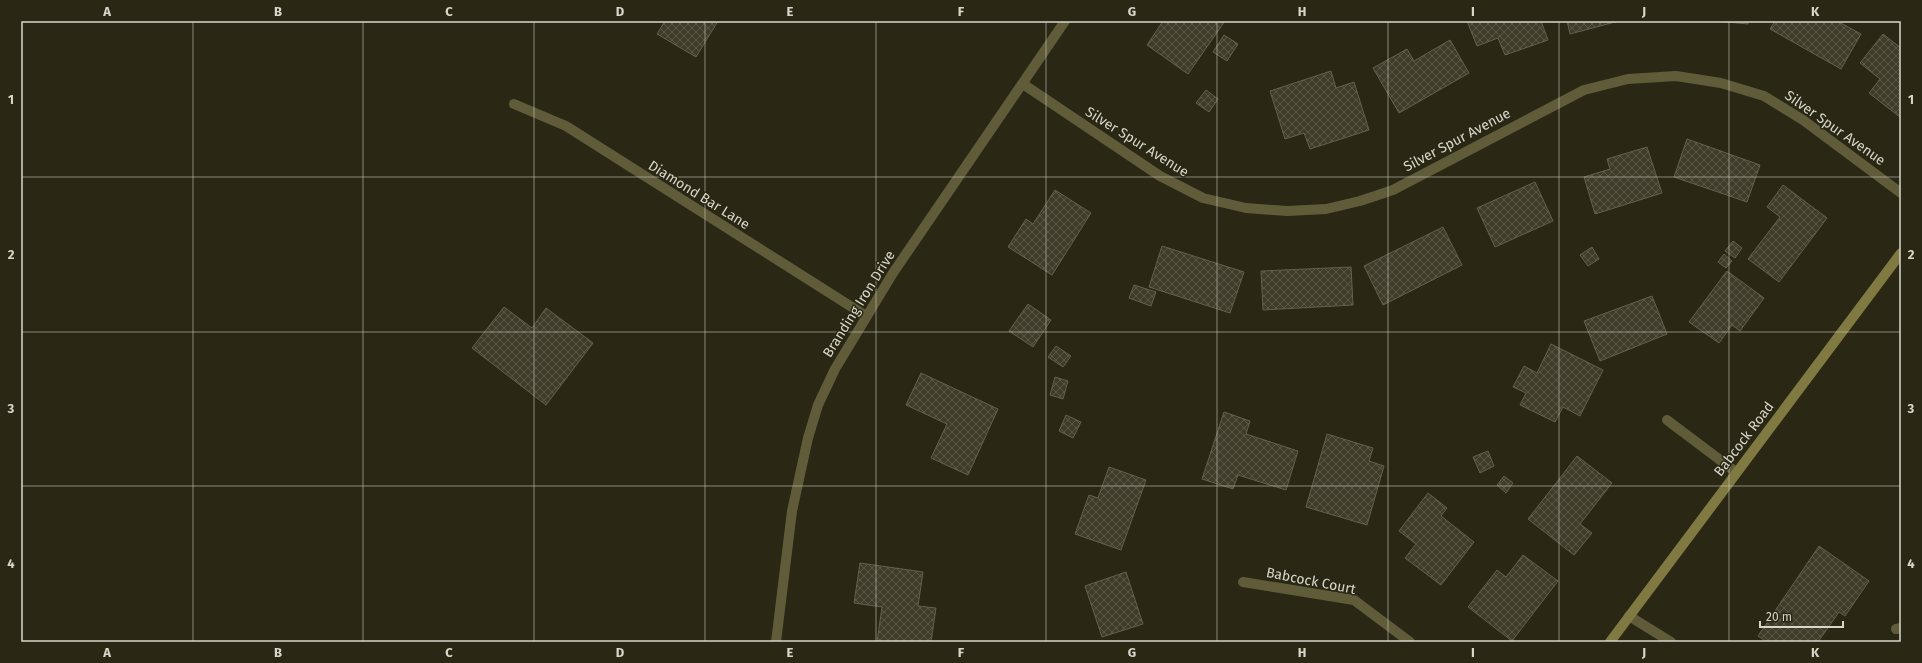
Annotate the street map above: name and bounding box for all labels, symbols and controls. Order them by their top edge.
text: A [102,4,111,19]
text: B [274,4,282,19]
text: C [445,4,453,19]
text: D [616,4,625,19]
text: E [787,4,794,19]
text: F [958,4,965,19]
text: G [1128,4,1136,19]
text: H [1298,4,1306,19]
text: I [1471,4,1475,19]
text: J [1641,4,1646,19]
text: K [1811,4,1820,19]
street label: Silver Spur Avenue [1781,87,1889,169]
text: 1 [8,92,14,107]
text: 1 [1908,92,1914,107]
street label: Silver Spur Avenue [1082,103,1192,181]
street label: Silver Spur Avenue [1401,105,1513,175]
street label: Diamond Bar Lane [645,157,753,233]
text: 2 [8,247,15,262]
street label: Branding Iron Drive [819,247,899,361]
text: 2 [1908,247,1915,262]
street label: Babcock Road [1710,398,1778,480]
text: 3 [7,401,15,416]
text: 3 [1907,401,1915,416]
text: 4 [7,556,15,571]
text: 4 [1907,556,1915,571]
street label: Babcock Court [1265,564,1358,598]
scale bar [1760,603,1843,629]
text: 20 m [1766,610,1792,624]
text: A [102,645,111,660]
text: B [274,645,282,660]
text: C [445,645,453,660]
text: D [616,645,625,660]
text: E [787,645,794,660]
text: F [958,645,965,660]
text: G [1128,645,1136,660]
text: H [1298,645,1306,660]
text: I [1471,645,1475,660]
text: J [1641,645,1646,660]
text: K [1811,645,1820,660]

